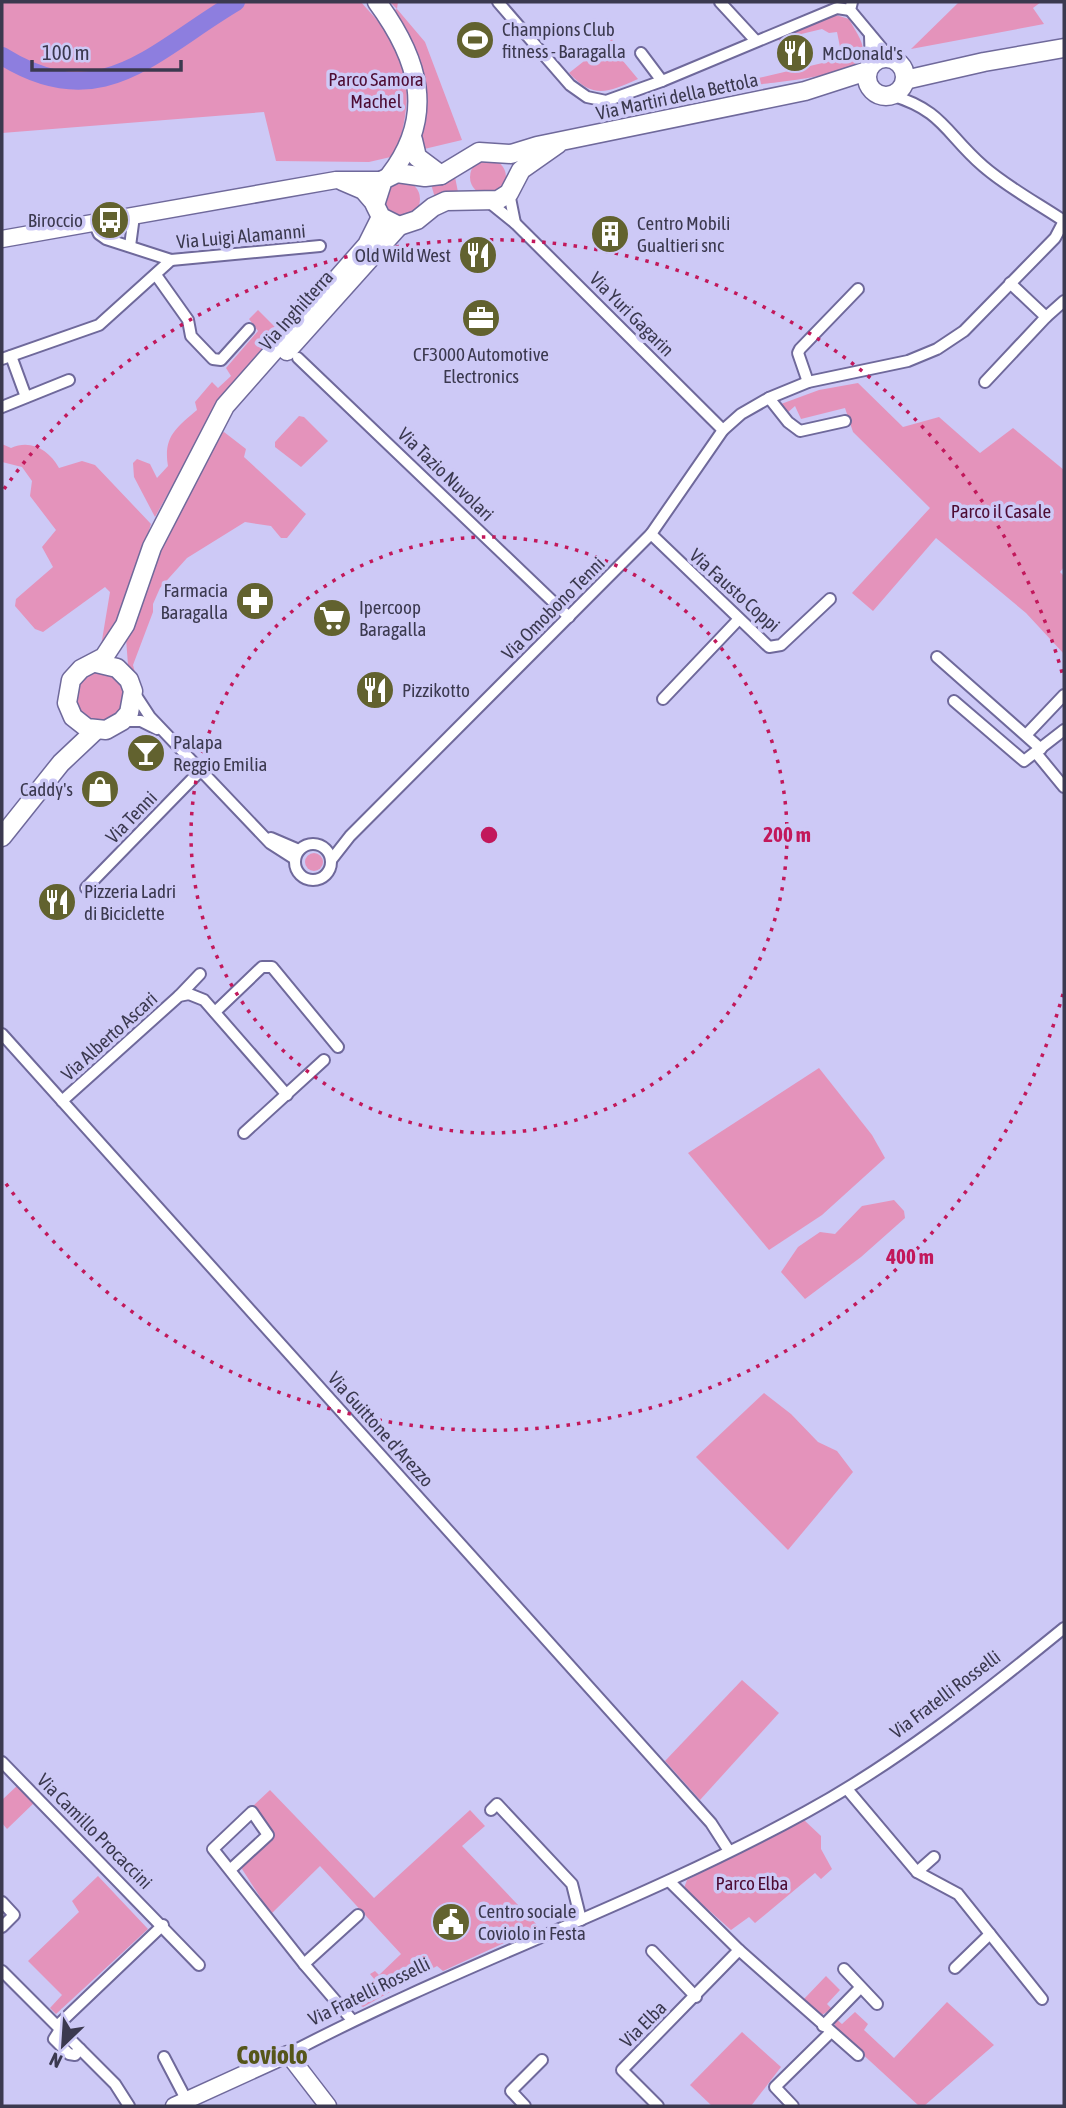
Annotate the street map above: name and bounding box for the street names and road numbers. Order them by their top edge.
street label: Via Martiri della Bettola [594,68,760,124]
street label: Via Luigi Alamanni [175,219,307,253]
street label: Via Inghilterra [255,266,337,354]
street label: Via Yuri Gagarin [585,267,679,361]
street label: Via Tazio Nuvolari [394,423,498,525]
street label: Via Fausto Coppi [685,544,785,636]
street label: Via Omobono Tenni [497,552,609,664]
street label: Via Tenni [101,786,161,848]
street label: Via Alberto Ascari [57,987,161,1085]
street label: Via Guittone d'Arezzo [324,1367,438,1491]
street label: Via Fratelli Rosselli [886,1645,1004,1743]
street label: Via Camillo Procaccini [33,1769,157,1893]
street label: Via Fratelli Rosselli [305,1952,433,2030]
street label: Via Elba [615,1996,671,2052]

